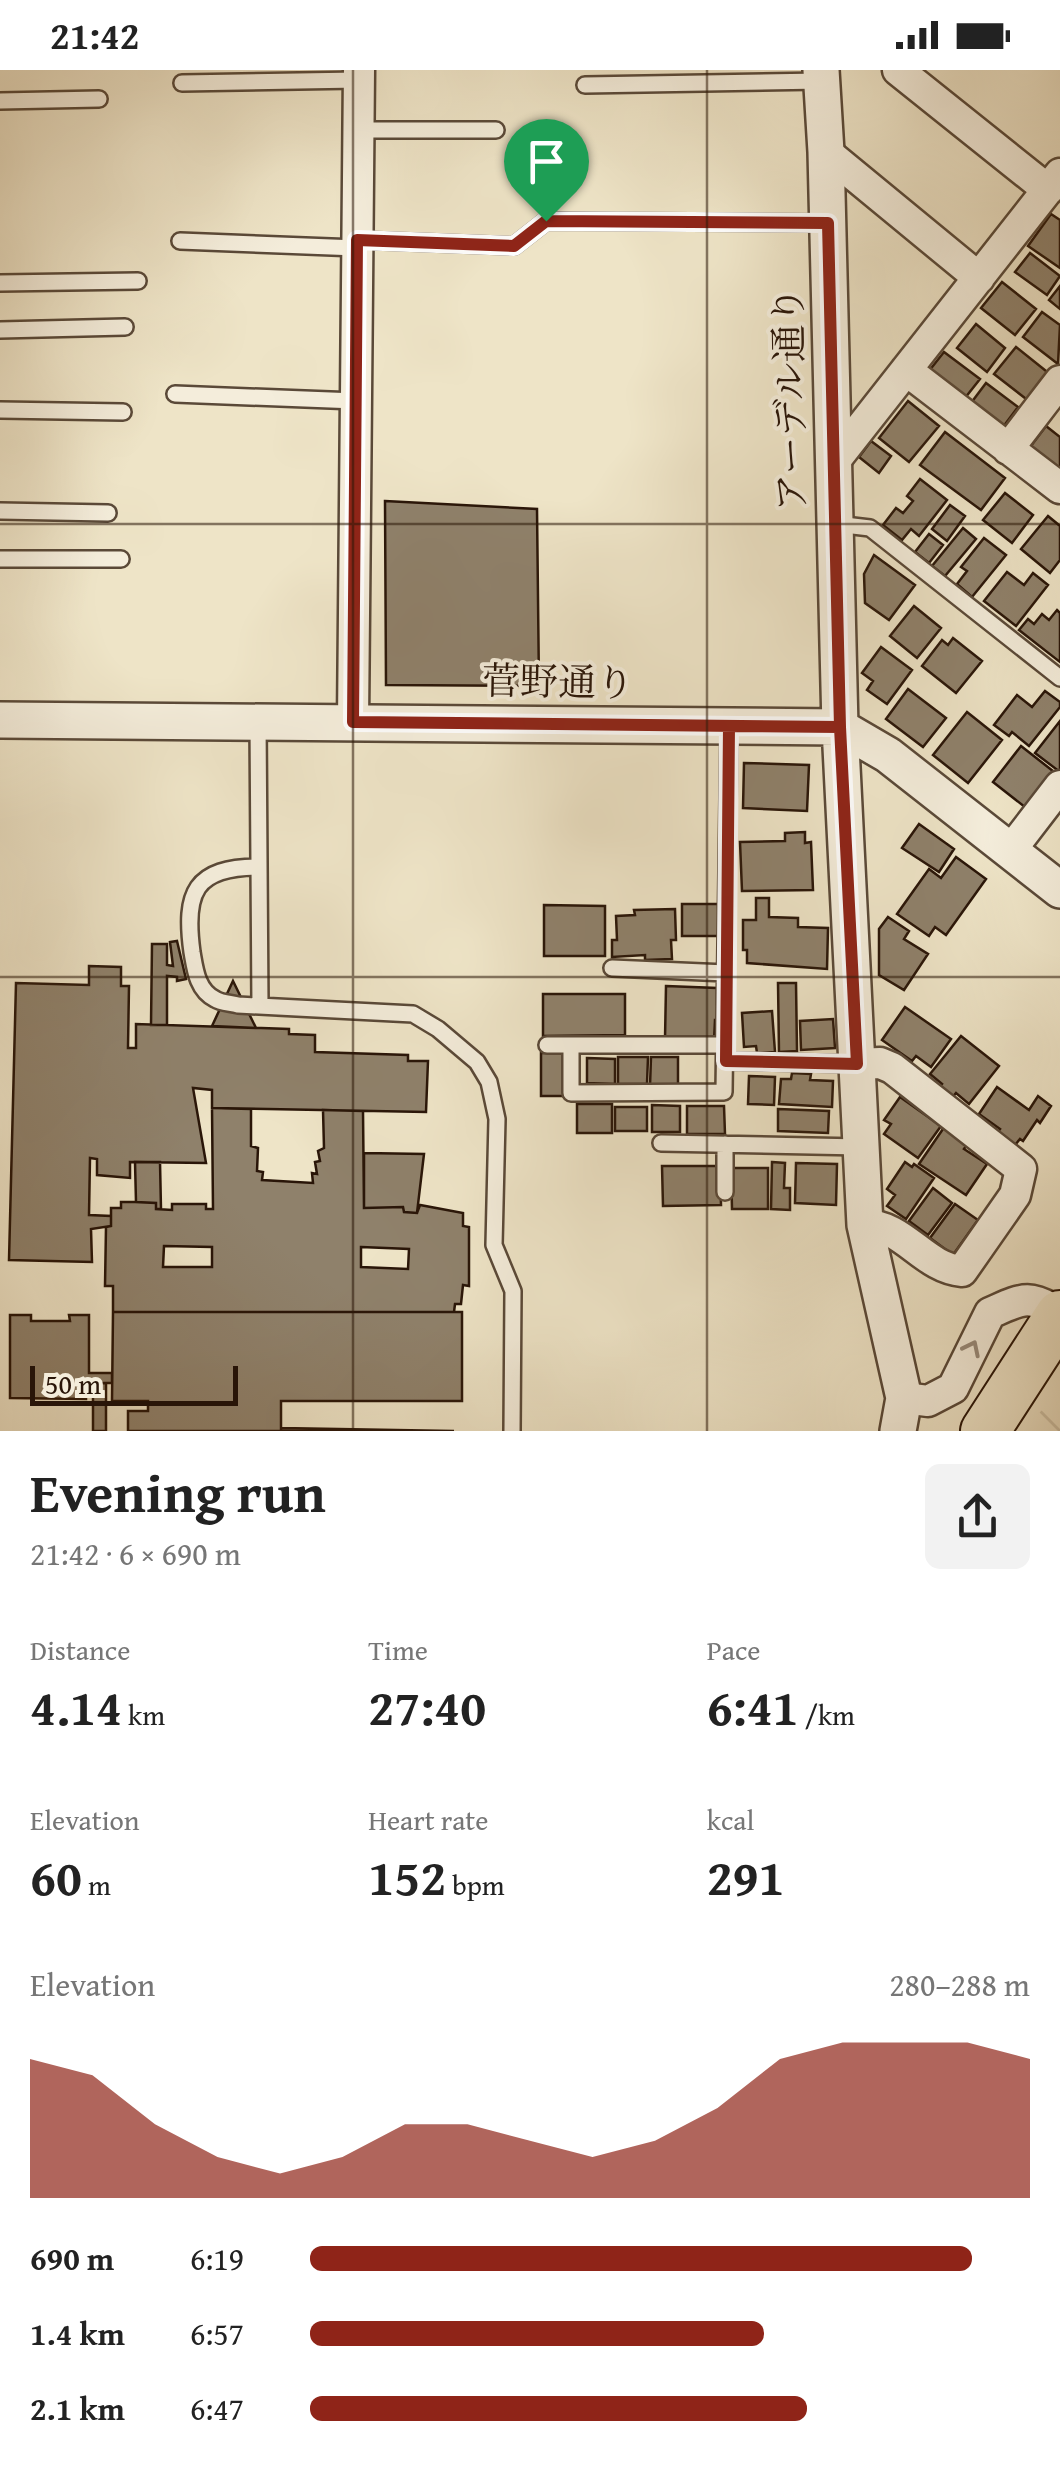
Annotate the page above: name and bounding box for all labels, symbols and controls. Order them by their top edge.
text: 21:42 [50,7,140,63]
pin [504,119,589,222]
icon: arrive [519,134,574,189]
street label: アーデル通り [759,286,819,512]
street label: 菅野通り [482,652,634,710]
one-way arrow [959,1340,979,1358]
scale bar [30,1361,238,1406]
text: 50 m [45,1363,101,1404]
text: Evening run [30,1452,326,1532]
button: share [925,1464,1030,1569]
text: 21:42 · 6 × 690 m [30,1530,241,1577]
text: Distance [30,1629,130,1670]
text: Time [368,1629,428,1670]
text: Pace [707,1629,761,1670]
text: 4.14 [30,1670,122,1743]
text: 27:40 [368,1670,486,1743]
text: 6:41 [707,1670,799,1743]
text: km [122,1694,165,1735]
text: /km [799,1694,855,1735]
text: Elevation [30,1799,140,1840]
text: Heart rate [368,1799,488,1840]
text: kcal [707,1799,754,1840]
text: 60 [30,1840,82,1913]
text: 152 [368,1840,446,1913]
text: 291 [707,1840,784,1913]
text: m [82,1864,111,1905]
text: bpm [446,1864,505,1905]
text: Elevation [30,1961,155,2008]
text: 280–288 m [889,1961,1030,2008]
text: 690 m [30,2235,114,2282]
text: 6:19 [190,2235,244,2282]
text: 1.4 km [30,2310,125,2357]
text: 6:57 [190,2310,244,2357]
text: 2.1 km [30,2385,125,2432]
text: 6:47 [190,2385,244,2432]

